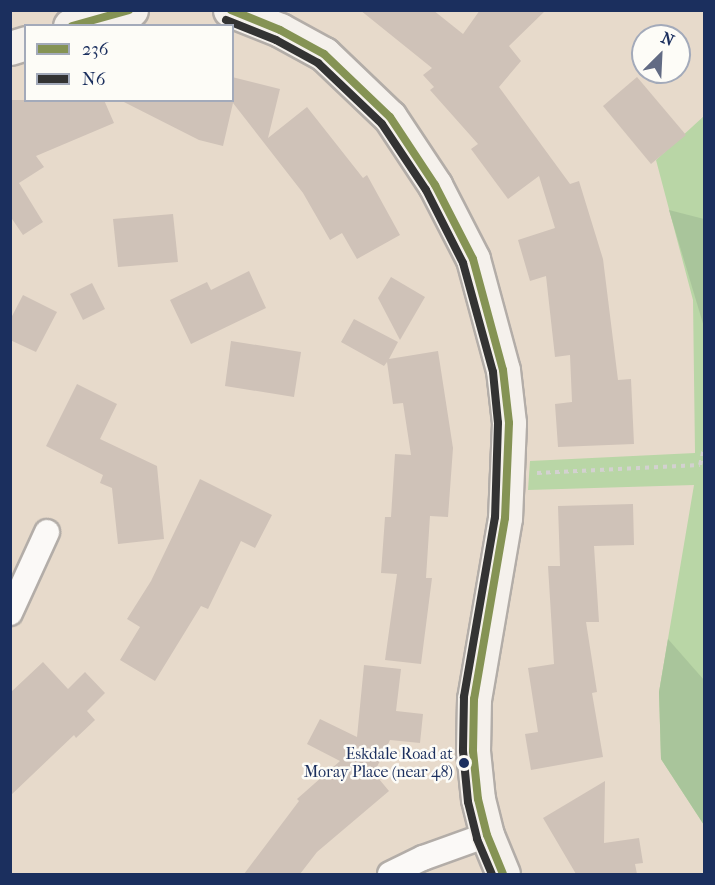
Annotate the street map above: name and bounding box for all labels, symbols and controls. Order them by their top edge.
legend [24,24,234,102]
north arrow [631,24,691,84]
text: N [658,28,677,50]
text: 236 [82,39,108,60]
text: N6 [82,69,105,90]
place label: Eskdale Road at Moray Place (near 48) [304,744,453,782]
marker: Eskdale Road at Moray Place (near 48) [458,757,470,769]

